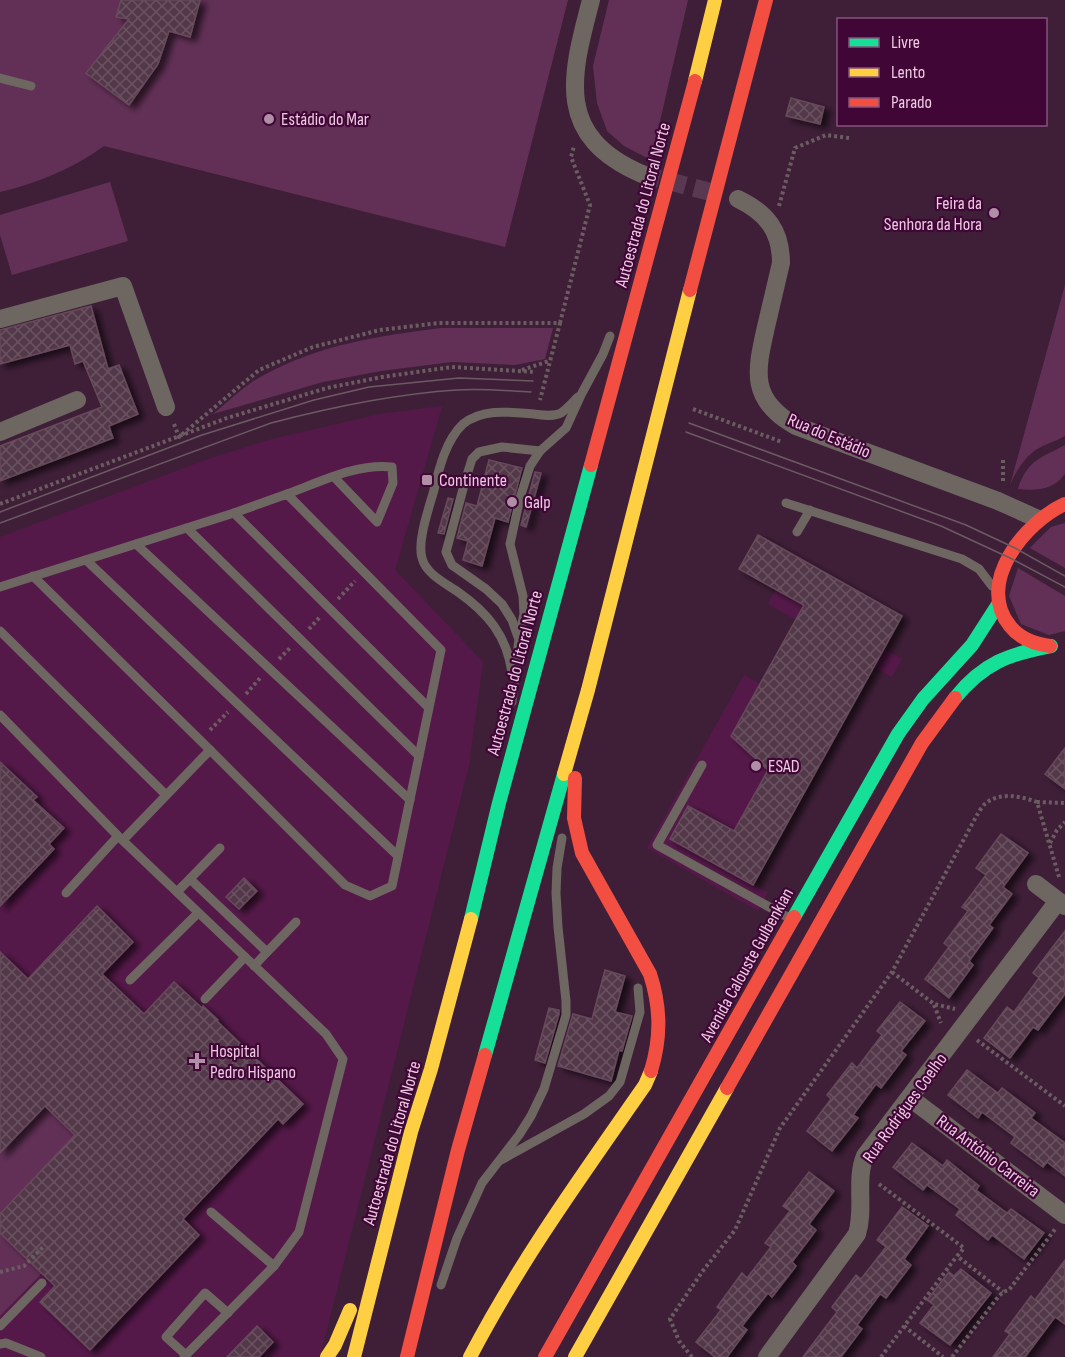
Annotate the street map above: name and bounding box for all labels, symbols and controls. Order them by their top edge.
legend [837,18,1047,126]
text: Livre [891,32,920,53]
text: Lento [891,62,925,83]
text: Parado [891,92,932,113]
place label: Estádio do Mar [281,109,369,130]
marker: Estádio do Mar [262,112,276,126]
street label: Autoestrada do Litoral Norte [611,120,675,291]
place label: Feira da Senhora da Hora [884,193,982,235]
marker: Feira da Senhora da Hora [987,206,1001,220]
street label: Rua do Estádio [784,409,874,463]
place label: Continente [439,470,507,491]
marker: Continente [420,473,434,487]
place label: Galp [524,492,551,513]
marker: Galp [505,495,519,509]
street label: Autoestrada do Litoral Norte [483,588,547,759]
place label: ESAD [768,756,800,777]
marker: ESAD [749,759,763,773]
street label: Avenida Calouste Gulbenkian [695,884,798,1046]
place label: Hospital Pedro Hispano [210,1041,296,1083]
street label: Rua Rodrigues Coelho [858,1049,952,1167]
marker: Hospital Pedro Hispano [188,1052,206,1070]
street label: Autoestrada do Litoral Norte [358,1059,425,1228]
street label: Rua António Carreira [932,1110,1044,1202]

